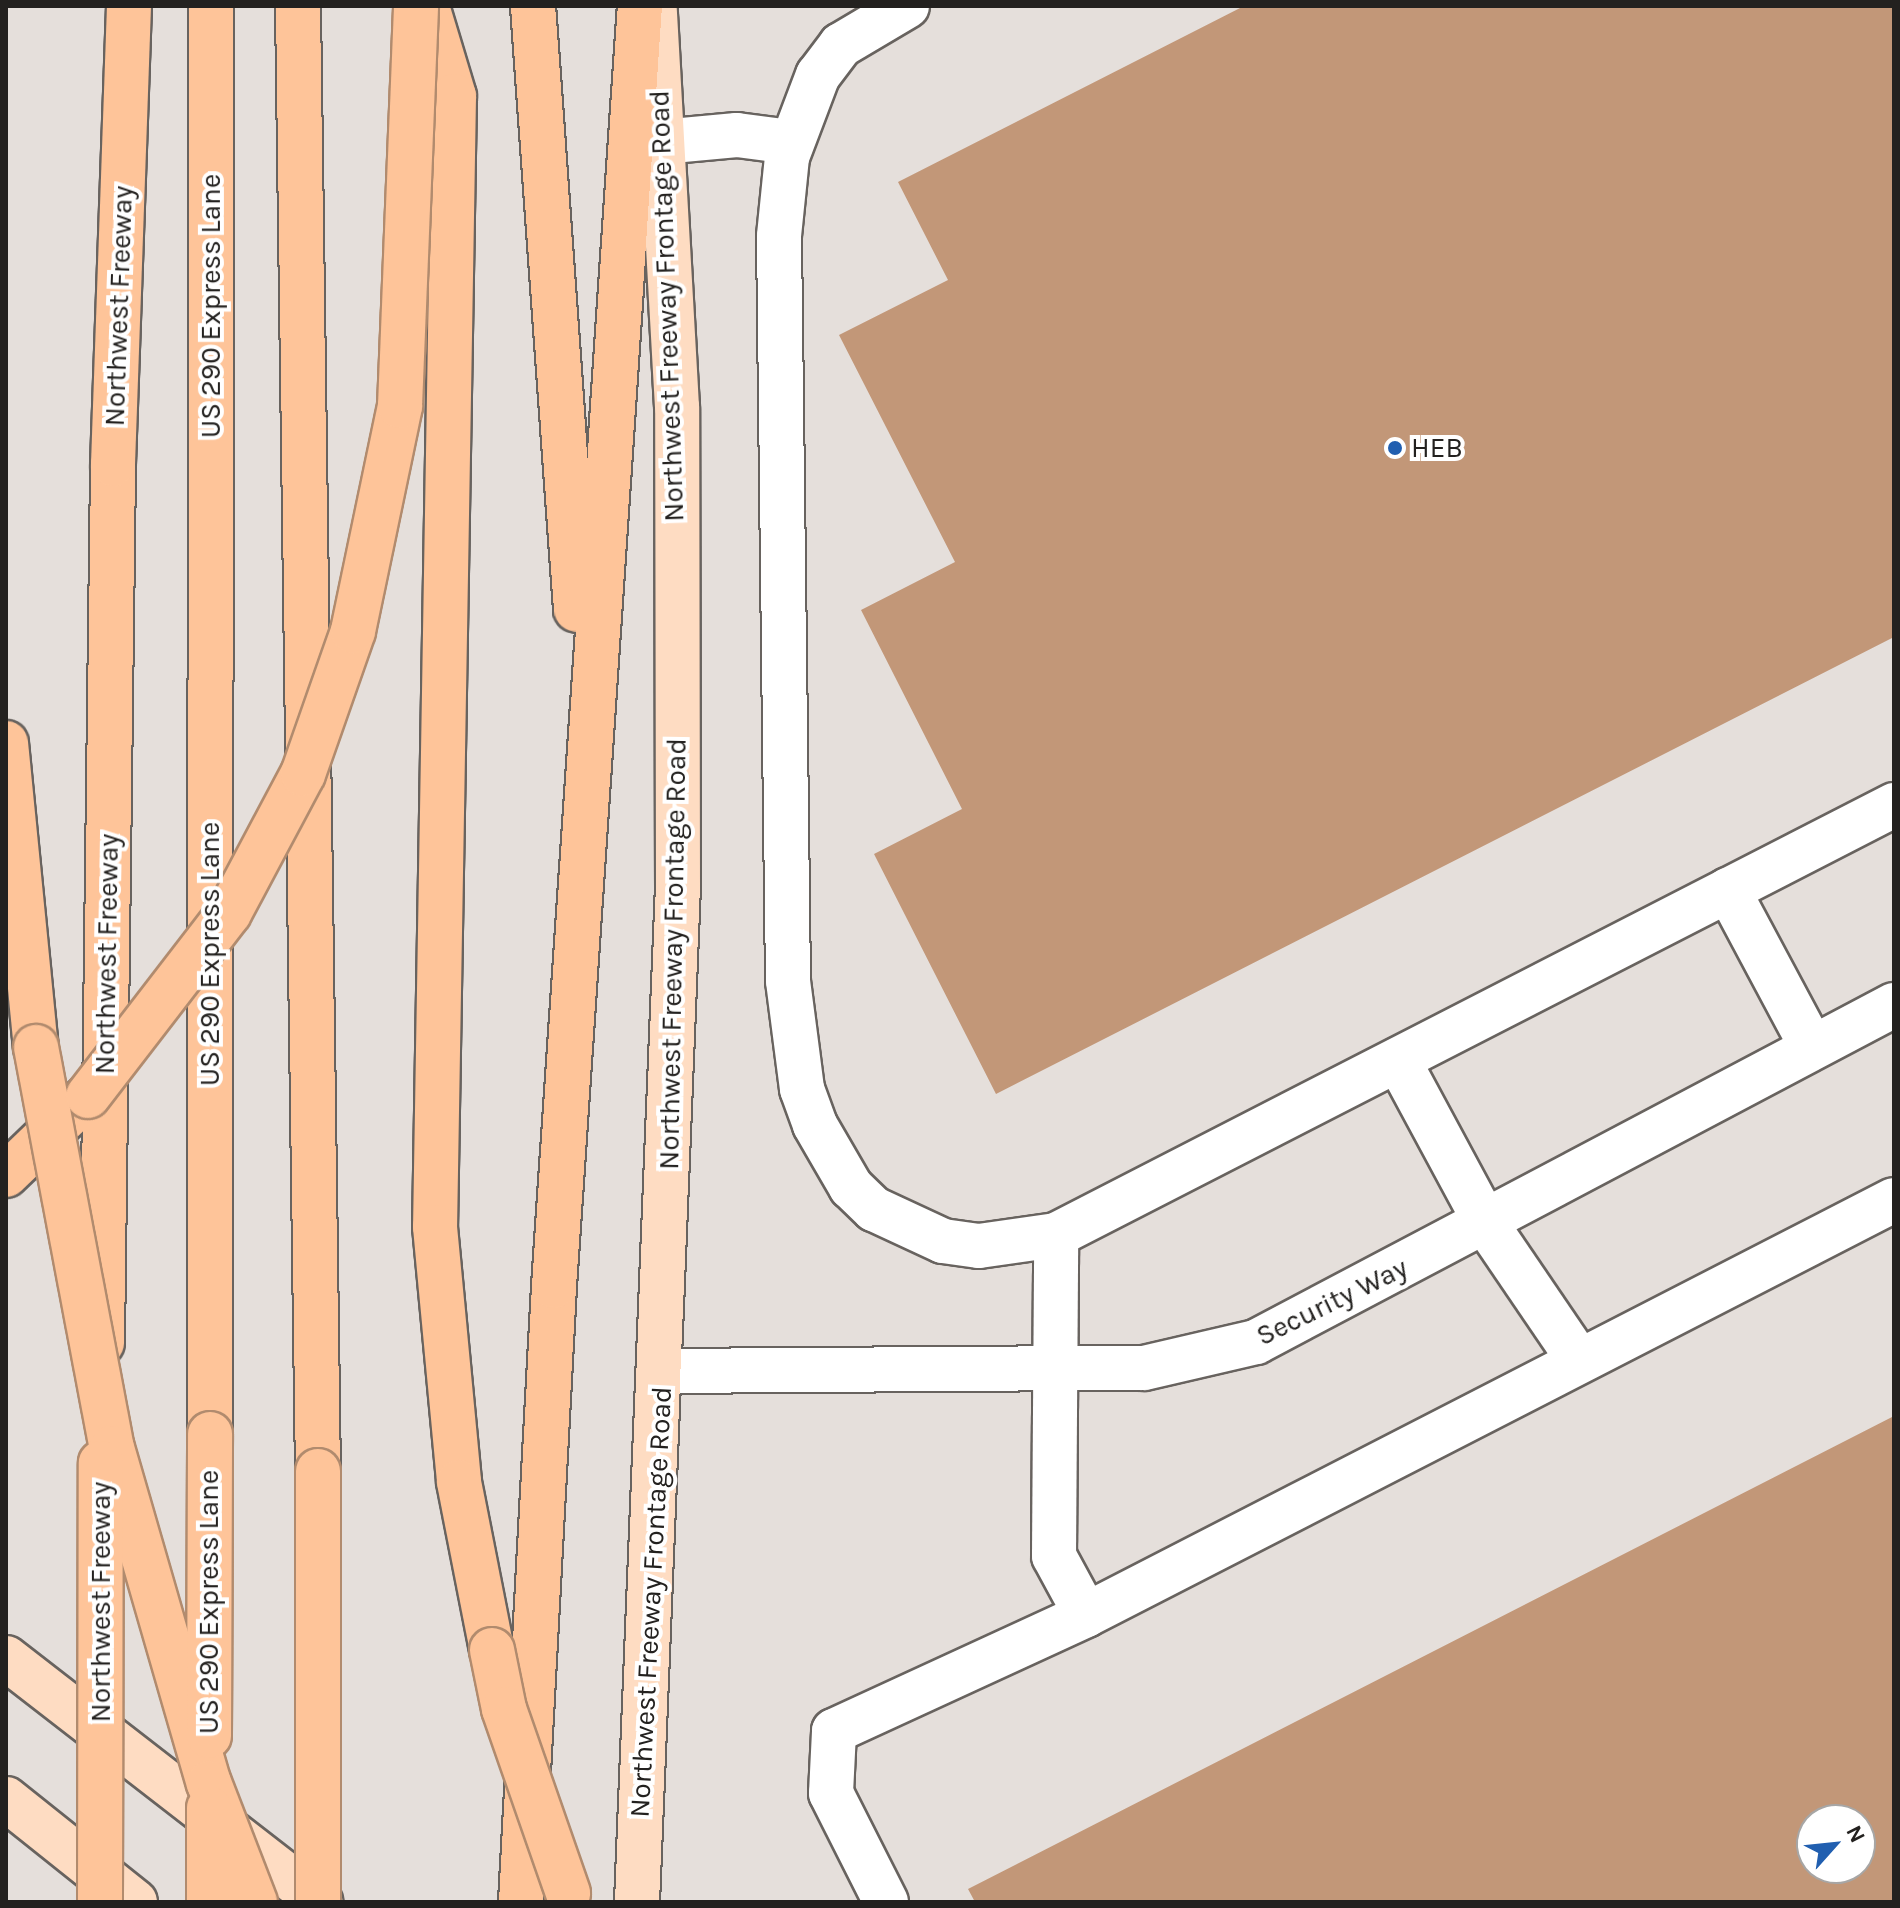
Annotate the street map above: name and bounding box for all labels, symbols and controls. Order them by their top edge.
street label: Northwest Freeway Frontage Road [643,90,691,522]
street label: US 290 Express Lane [194,174,228,438]
street label: Northwest Freeway [98,185,140,427]
place label: HEB [1411,431,1463,465]
marker: HEB [1386,439,1404,457]
street label: Northwest Freeway Frontage Road [652,738,694,1170]
street label: US 290 Express Lane [193,822,227,1086]
street label: Northwest Freeway [88,833,126,1075]
street label: Security Way [1251,1251,1413,1353]
street label: Northwest Freeway Frontage Road [623,1386,679,1818]
street label: US 290 Express Lane [192,1470,226,1734]
street label: Northwest Freeway [84,1482,118,1722]
north arrow [1796,1804,1876,1884]
text: N [1840,1821,1871,1847]

